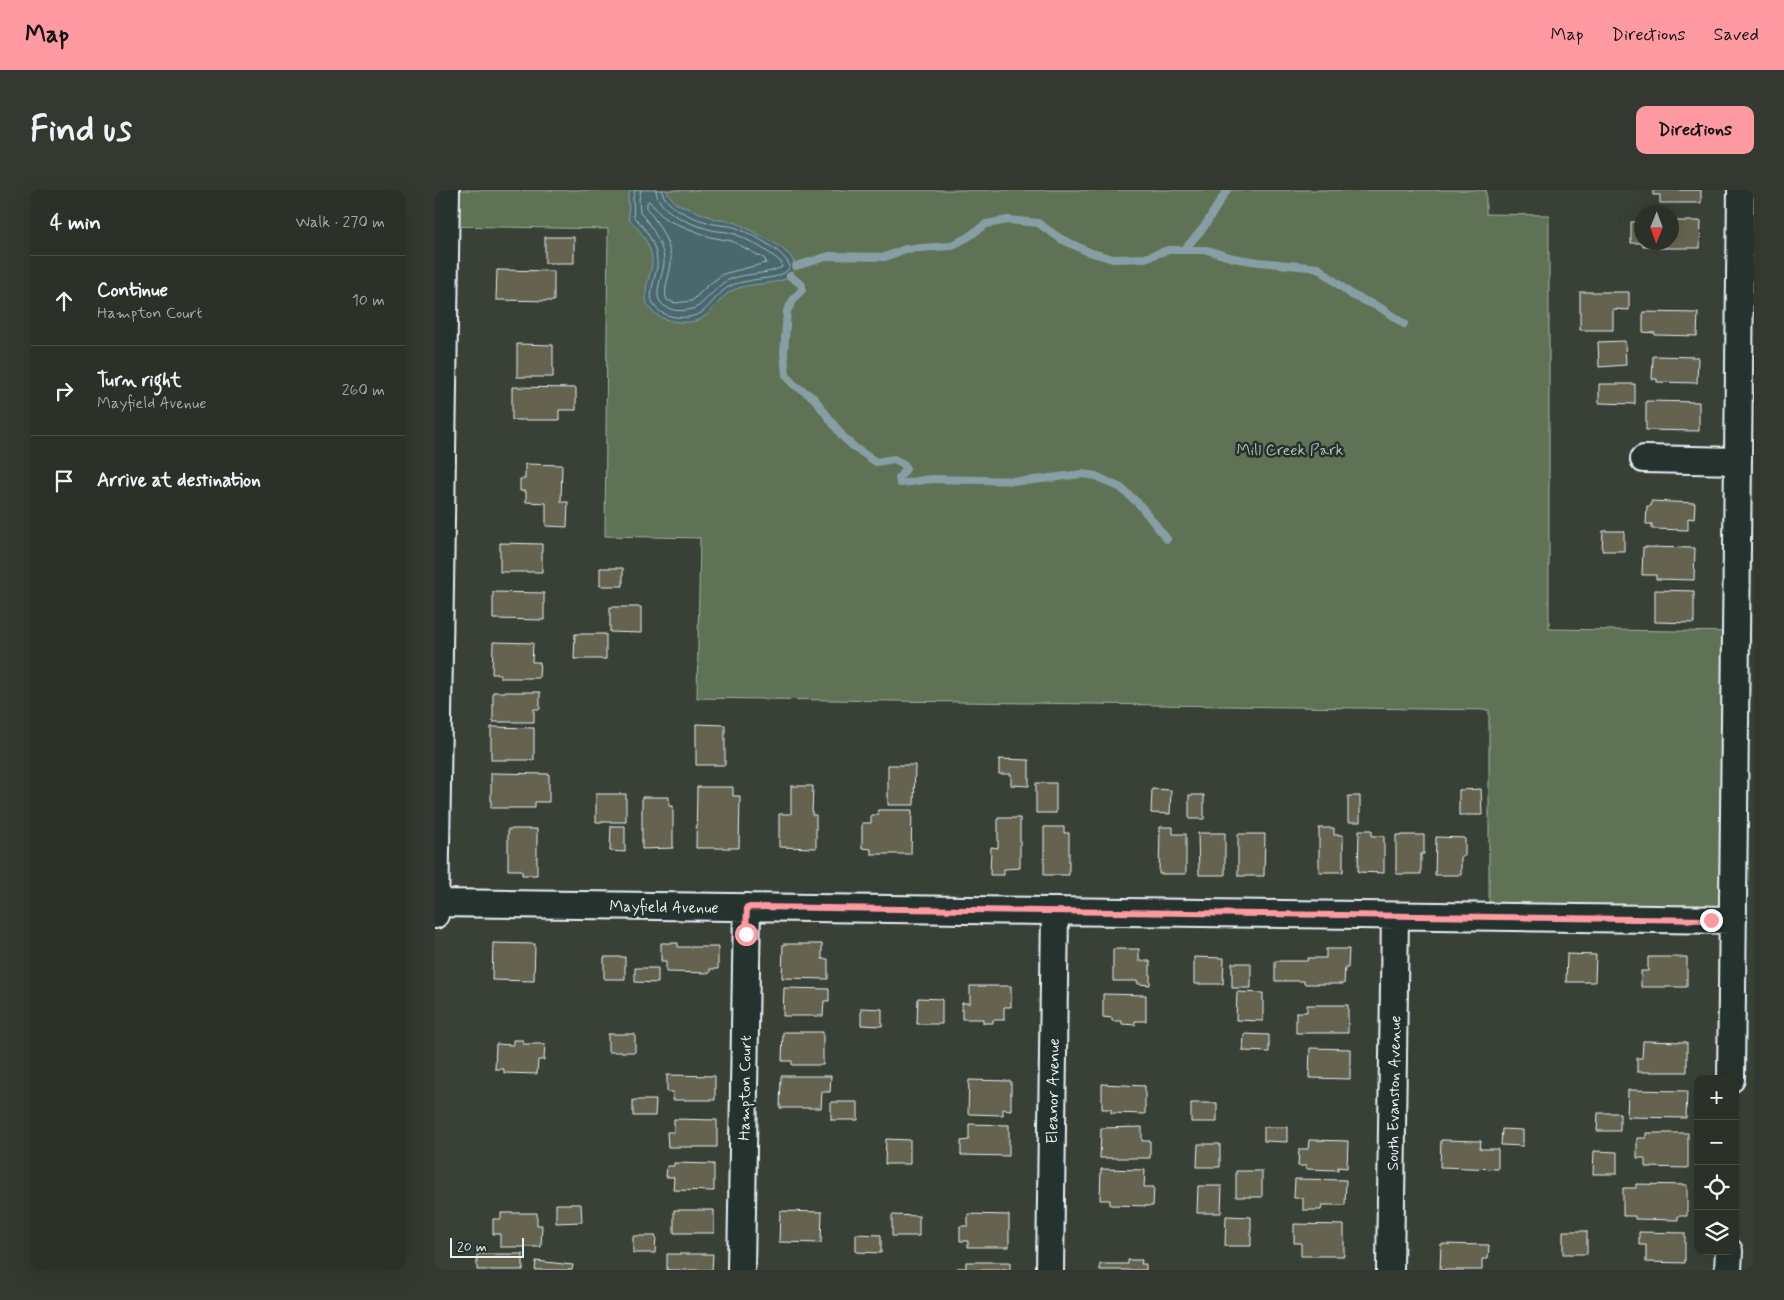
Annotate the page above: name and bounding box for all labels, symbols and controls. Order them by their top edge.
text: Map [25,20,69,51]
text: Map [1551,23,1584,47]
text: Directions [1612,23,1686,47]
text: Saved [1714,23,1759,47]
button: Directions [1636,106,1754,154]
text: Find us [30,107,132,153]
north arrow [1634,205,1679,250]
text: 4 min [50,209,101,237]
text: Walk · 270 m [296,212,385,233]
text: Continue [97,278,168,303]
icon: ahead [50,287,78,315]
text: 10 m [352,290,385,311]
text: Hampton Court [97,303,202,324]
text: Turn right [97,368,181,393]
icon: right [50,377,78,405]
text: 260 m [342,380,385,401]
text: Mayfield Avenue [97,393,206,414]
park label: Mill Creek Park [1236,440,1344,461]
icon: arrive [50,467,78,495]
text: Arrive at destination [97,468,261,493]
street label: Mayfield Avenue [609,896,719,919]
route end [1700,909,1723,932]
route start [735,923,758,946]
street label: South Evanston Avenue [1383,1015,1406,1171]
street label: Hampton Court [734,1035,757,1141]
street label: Eleanor Avenue [1042,1038,1065,1144]
map controls [1694,1075,1739,1255]
button: + [1694,1075,1739,1120]
button: − [1694,1120,1739,1165]
button: locate [1694,1165,1739,1210]
button: layers [1694,1210,1739,1255]
scale bar [450,1235,524,1258]
text: 20 m [457,1238,487,1256]

